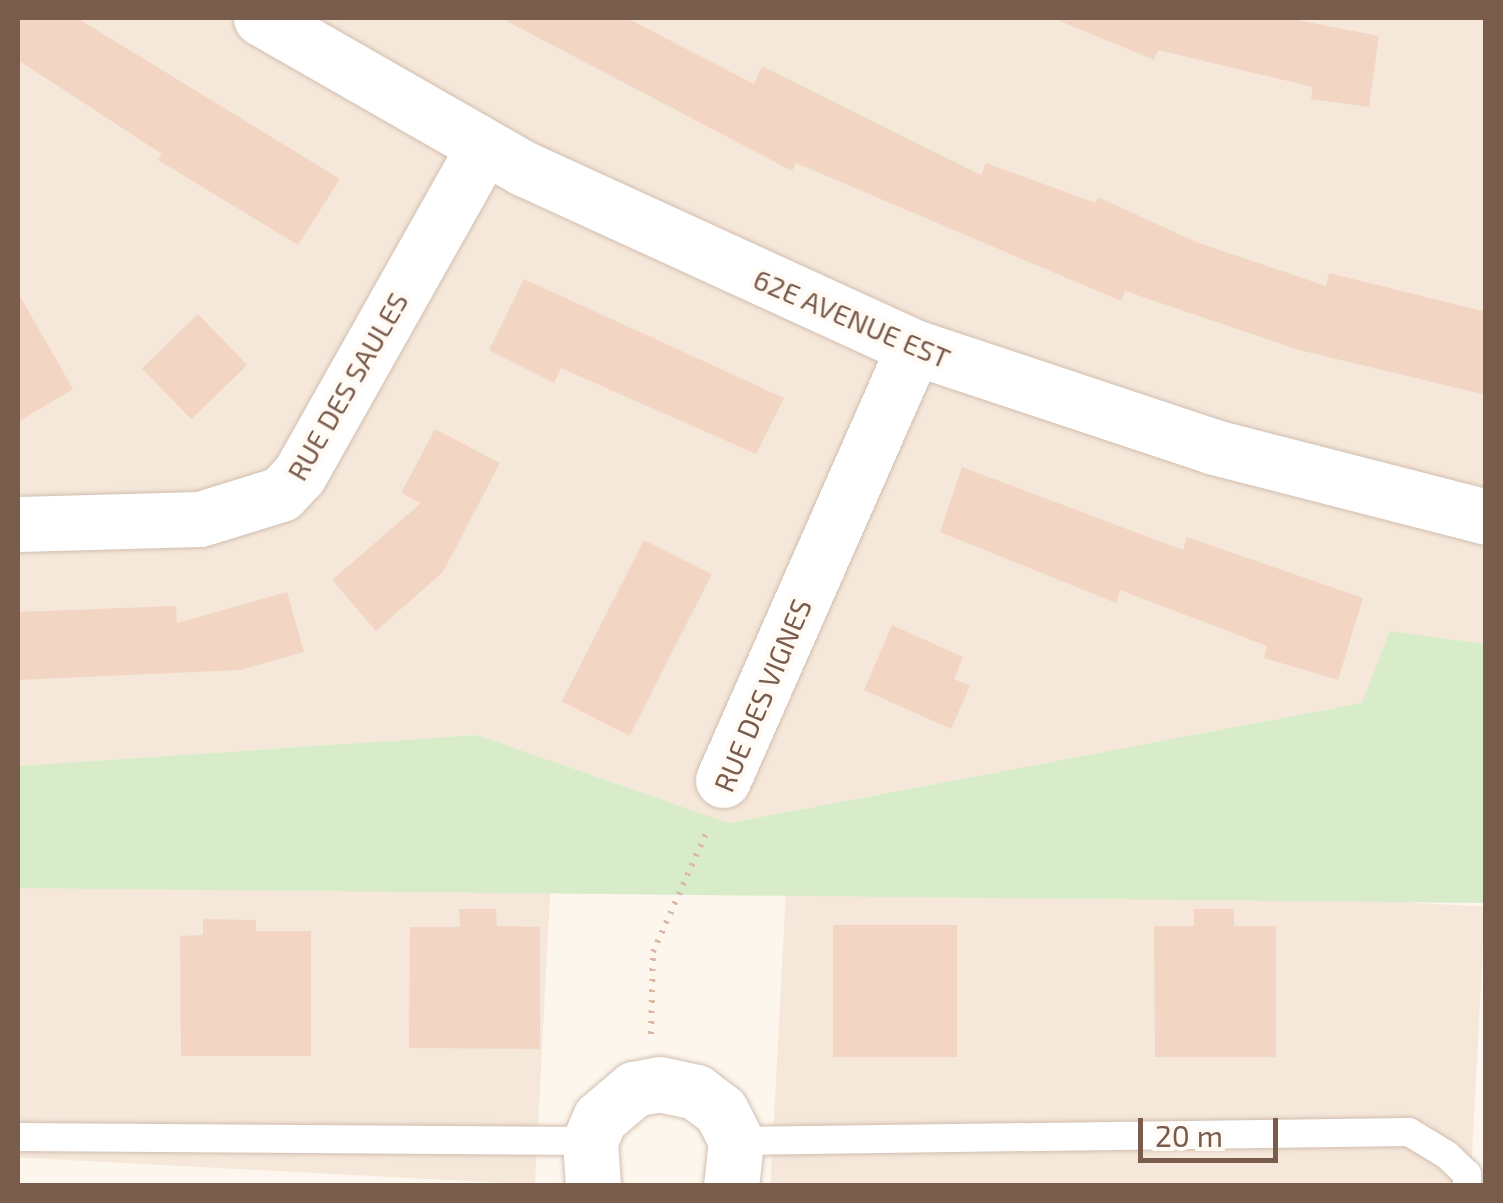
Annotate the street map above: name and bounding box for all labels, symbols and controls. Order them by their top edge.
street label: 62E AVENUE EST [748,261,956,375]
street label: RUE DES SAULES [280,286,414,486]
street label: RUE DES VIGNES [706,593,818,797]
scale bar [1143,1098,1283,1160]
text: 20 m [1155,1117,1223,1153]

